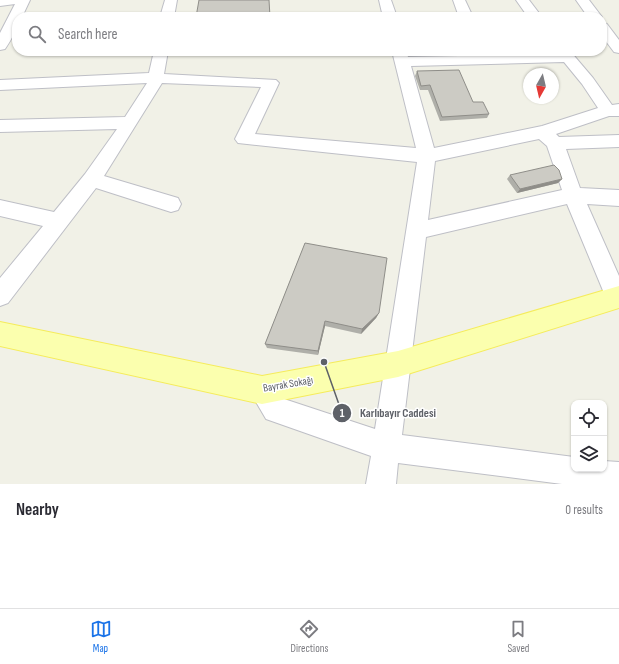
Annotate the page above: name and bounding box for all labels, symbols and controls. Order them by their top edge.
search box [12,12,607,56]
icon: search [26,23,48,45]
text: Search here [58,25,118,44]
north arrow [523,68,559,104]
street label: Bayrak Sokağı [262,373,314,395]
map controls [571,400,607,472]
button: locate [571,400,607,436]
callout: Karlıbayır Caddesi [332,401,444,425]
text: 1 [340,406,345,421]
text: Karlıbayır Caddesi [360,406,436,421]
button: layers [571,436,607,472]
text: Nearby [16,500,59,520]
text: 0 results [565,502,603,518]
tab: Map [90,618,112,655]
tab: Directions [291,618,328,655]
tab: Saved [507,618,529,655]

